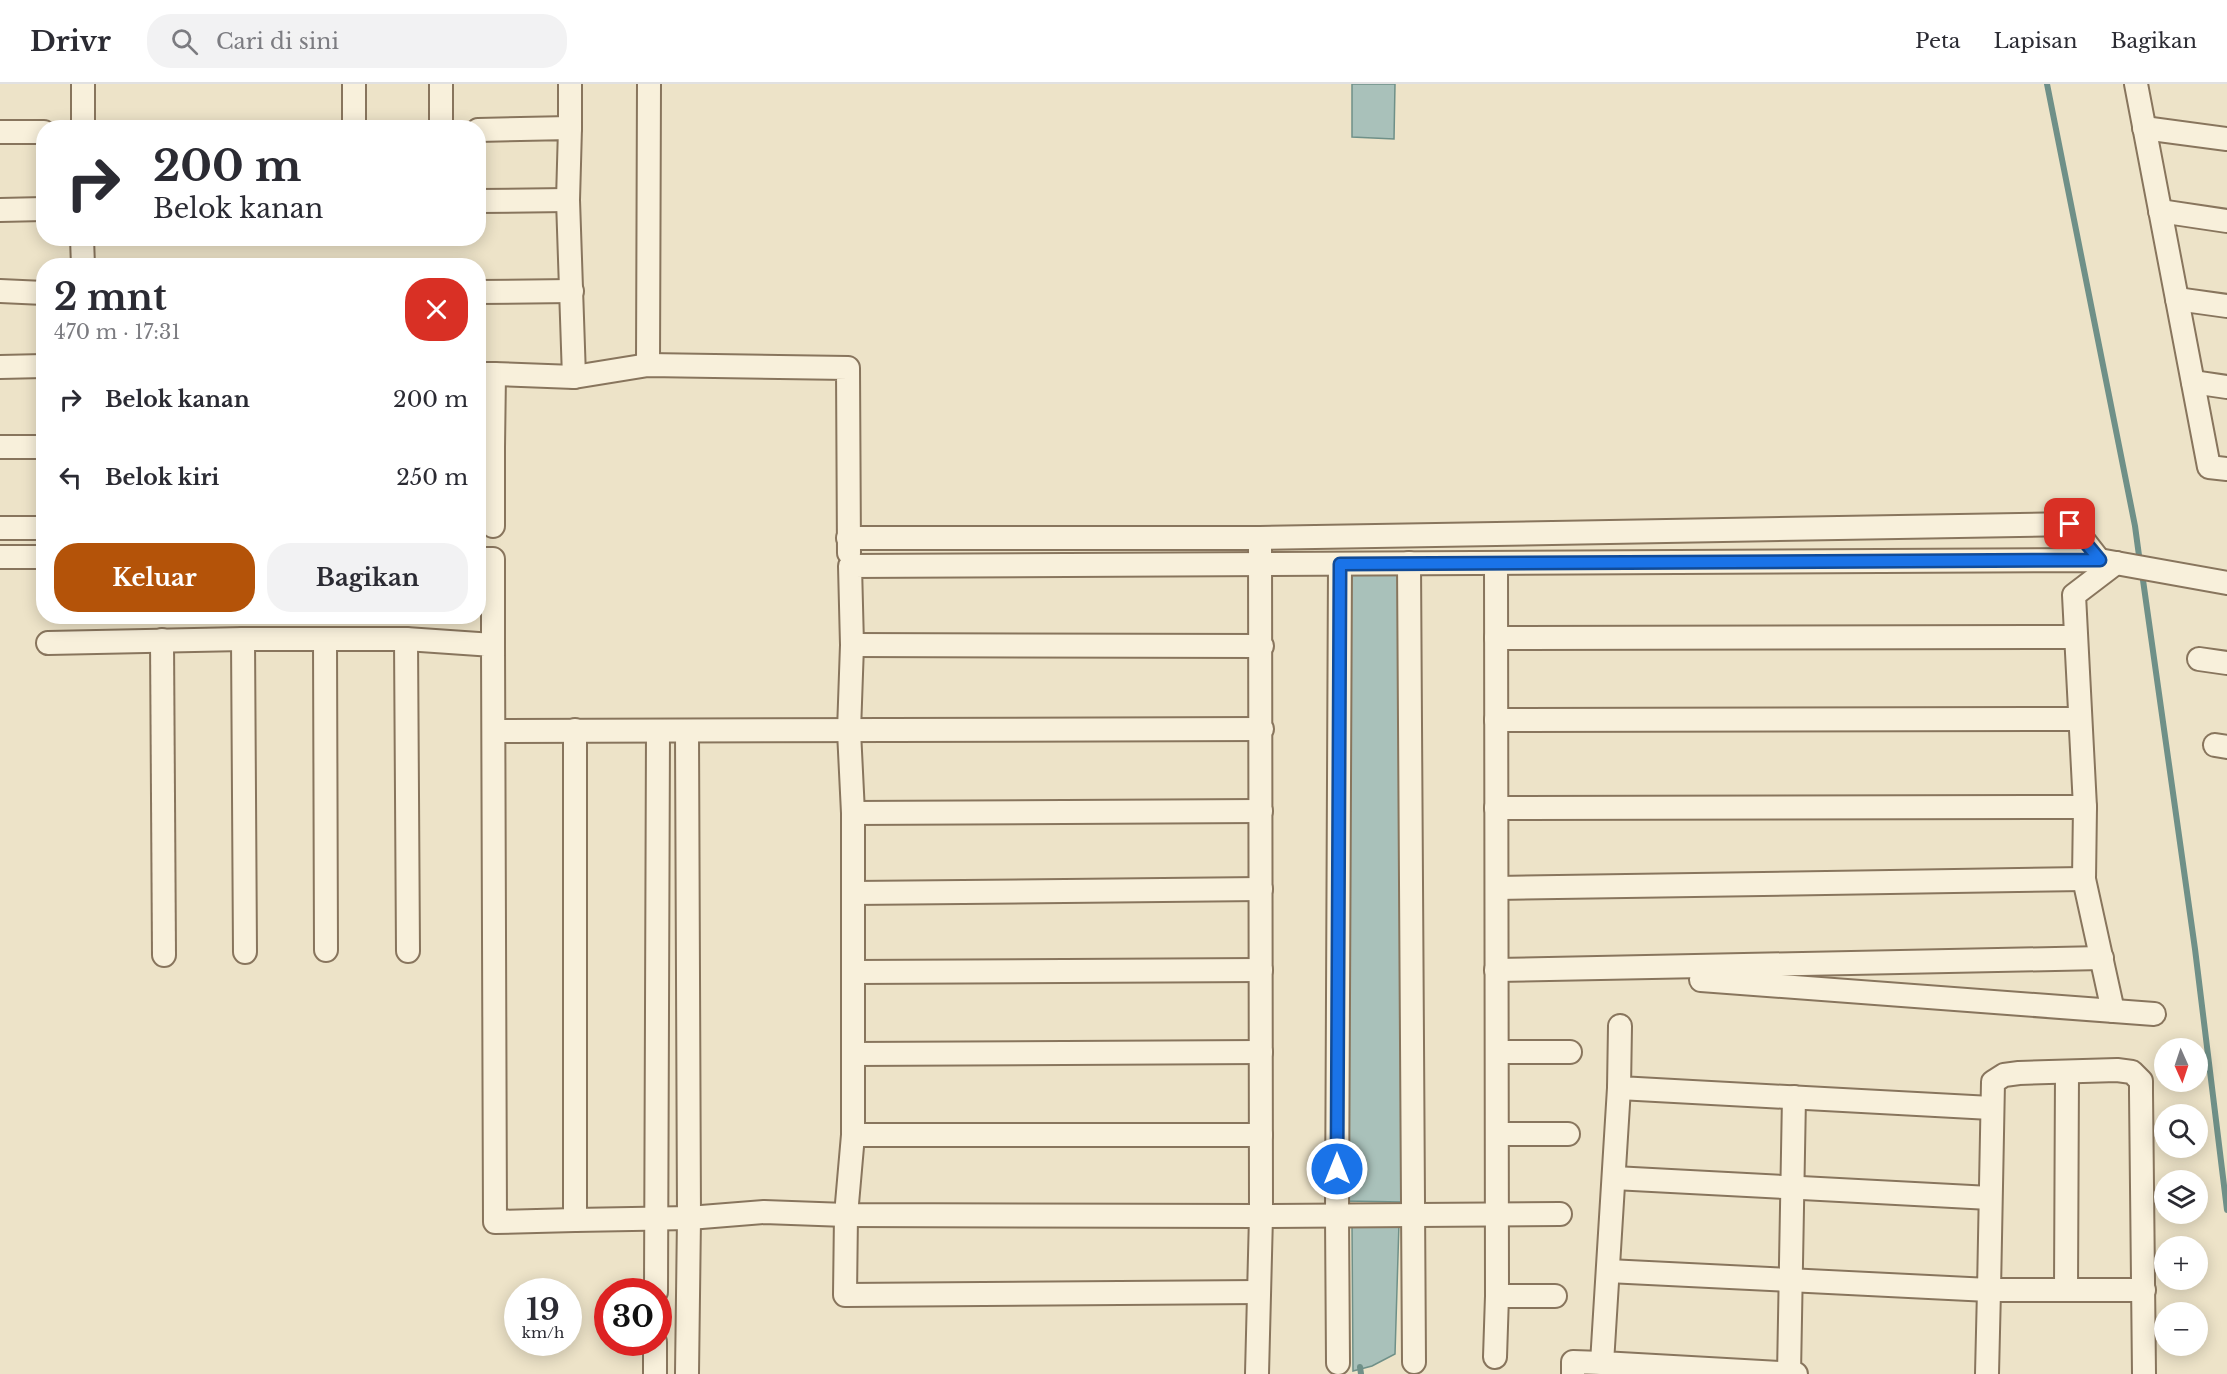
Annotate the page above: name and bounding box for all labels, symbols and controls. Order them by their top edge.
search box [147,14,567,68]
text: Drivr [30,24,111,59]
icon: search [168,25,201,58]
text: Cari di sini [216,28,339,55]
text: Peta [1915,28,1961,54]
text: Lapisan [1994,28,2077,54]
text: Bagikan [2110,28,2197,54]
text: 200 m [153,140,301,192]
icon: right [54,144,132,222]
text: Belok kanan [153,192,323,225]
text: 2 mnt [54,275,167,320]
button: close [405,278,468,341]
text: 470 m · 17:31 [54,320,180,344]
icon: right [54,383,87,416]
text: Belok kanan [105,386,250,413]
text: 200 m [393,386,468,413]
icon: left [54,461,87,494]
text: Belok kiri [105,464,219,491]
text: 250 m [396,464,468,491]
pin [2044,498,2095,549]
icon: arrive [2053,507,2086,540]
button: Keluar [54,543,255,612]
button: Bagikan [267,543,468,612]
north arrow [2154,1038,2208,1092]
map controls [2154,1038,2208,1356]
button: search [2154,1104,2208,1158]
position arrow [1305,1137,1369,1201]
button: layers [2154,1170,2208,1224]
button: + [2154,1236,2208,1290]
speed limit sign: 30 [594,1278,672,1356]
text: 19 [526,1291,560,1328]
button: − [2154,1302,2208,1356]
text: km/h [522,1323,564,1342]

